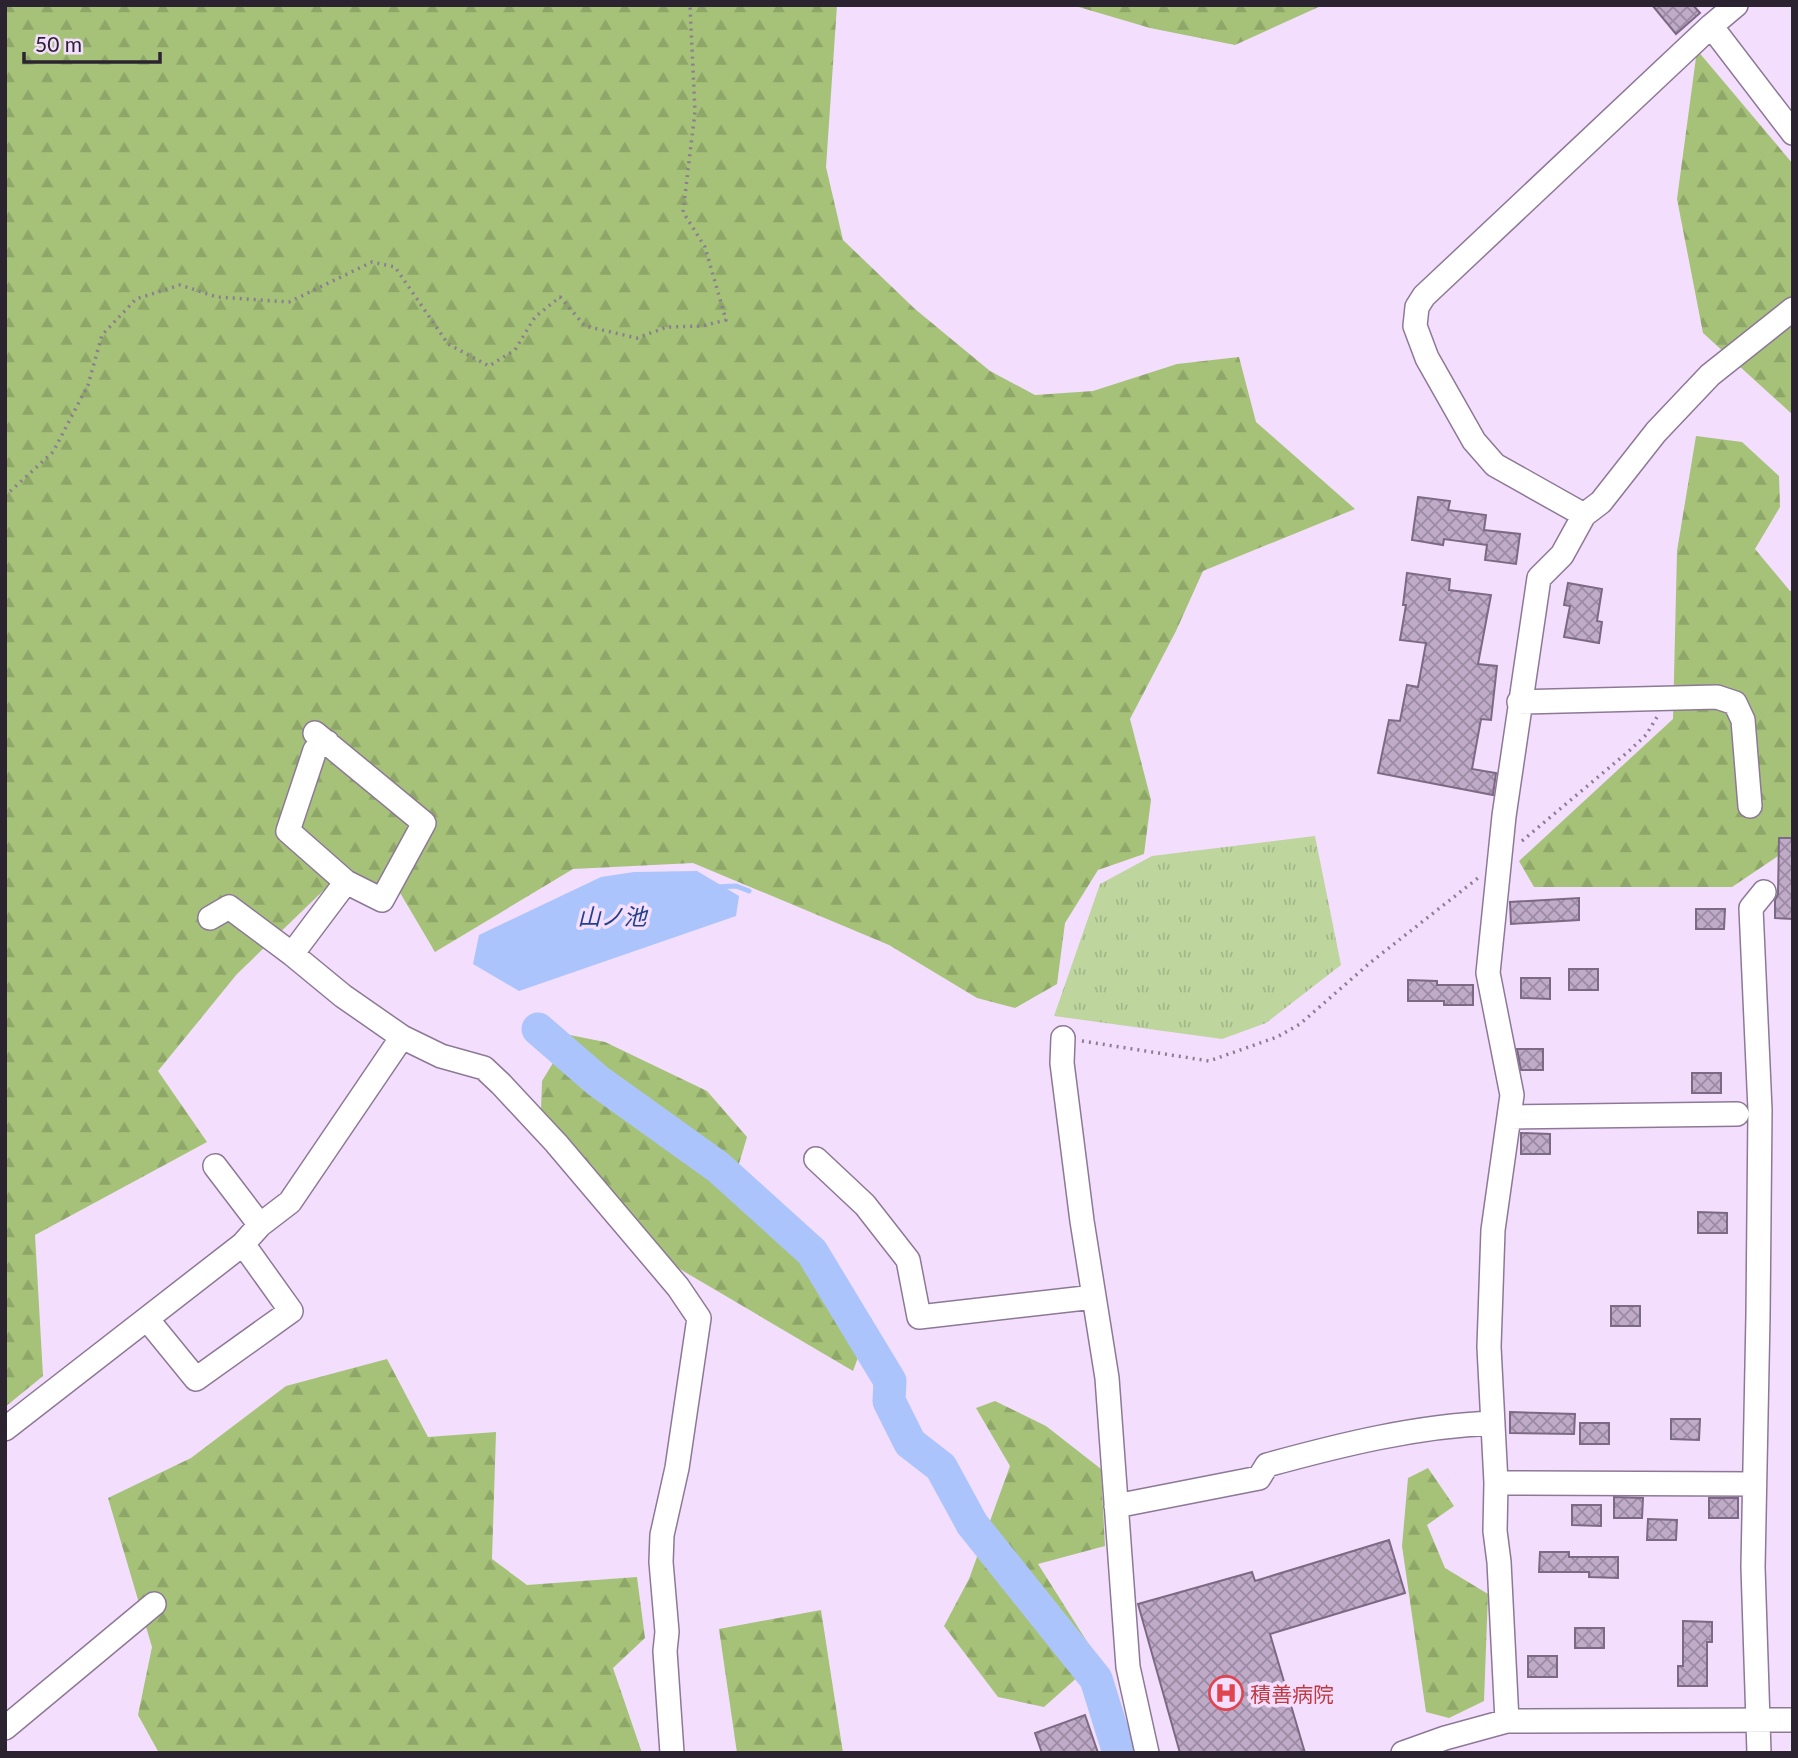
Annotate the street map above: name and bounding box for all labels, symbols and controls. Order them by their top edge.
scale bar [24,21,161,65]
text: 50 m [35,31,82,56]
water label: 山ノ池 [578,902,649,930]
hospital icon: 積善病院 [1207,1674,1245,1712]
place label: 積善病院 [1250,1681,1334,1706]

